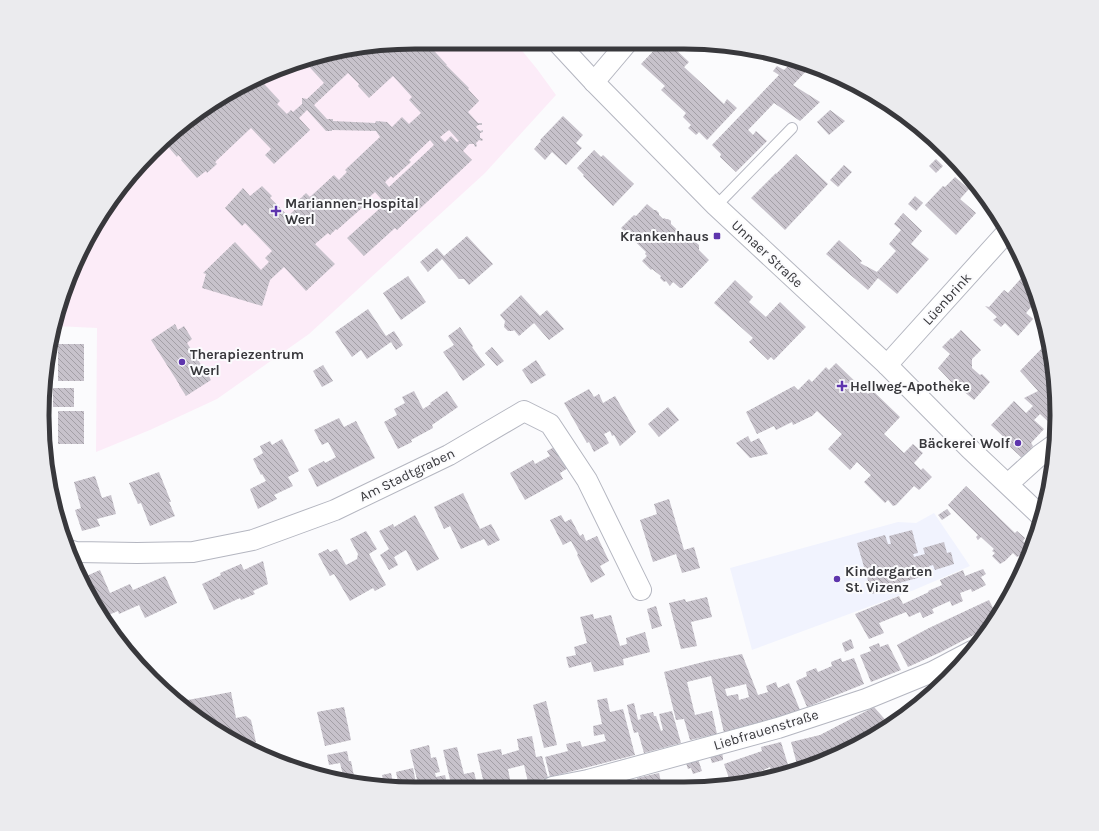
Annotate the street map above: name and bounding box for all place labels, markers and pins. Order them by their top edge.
place label: Mariannen-Hospital Werl [285,195,419,228]
marker: Mariannen-Hospital Werl [270,205,282,217]
place label: Krankenhaus [620,228,709,245]
marker: Krankenhaus [712,231,722,241]
place label: Therapiezentrum Werl [190,346,304,379]
marker: Therapiezentrum Werl [177,357,187,367]
place label: Hellweg-Apotheke [850,378,970,395]
marker: Hellweg-Apotheke [837,381,847,391]
place label: Bäckerei Wolf [919,435,1011,452]
marker: Bäckerei Wolf [1013,438,1023,448]
place label: Kindergarten St. Vizenz [845,563,932,596]
marker: Kindergarten St. Vizenz [832,574,842,584]

